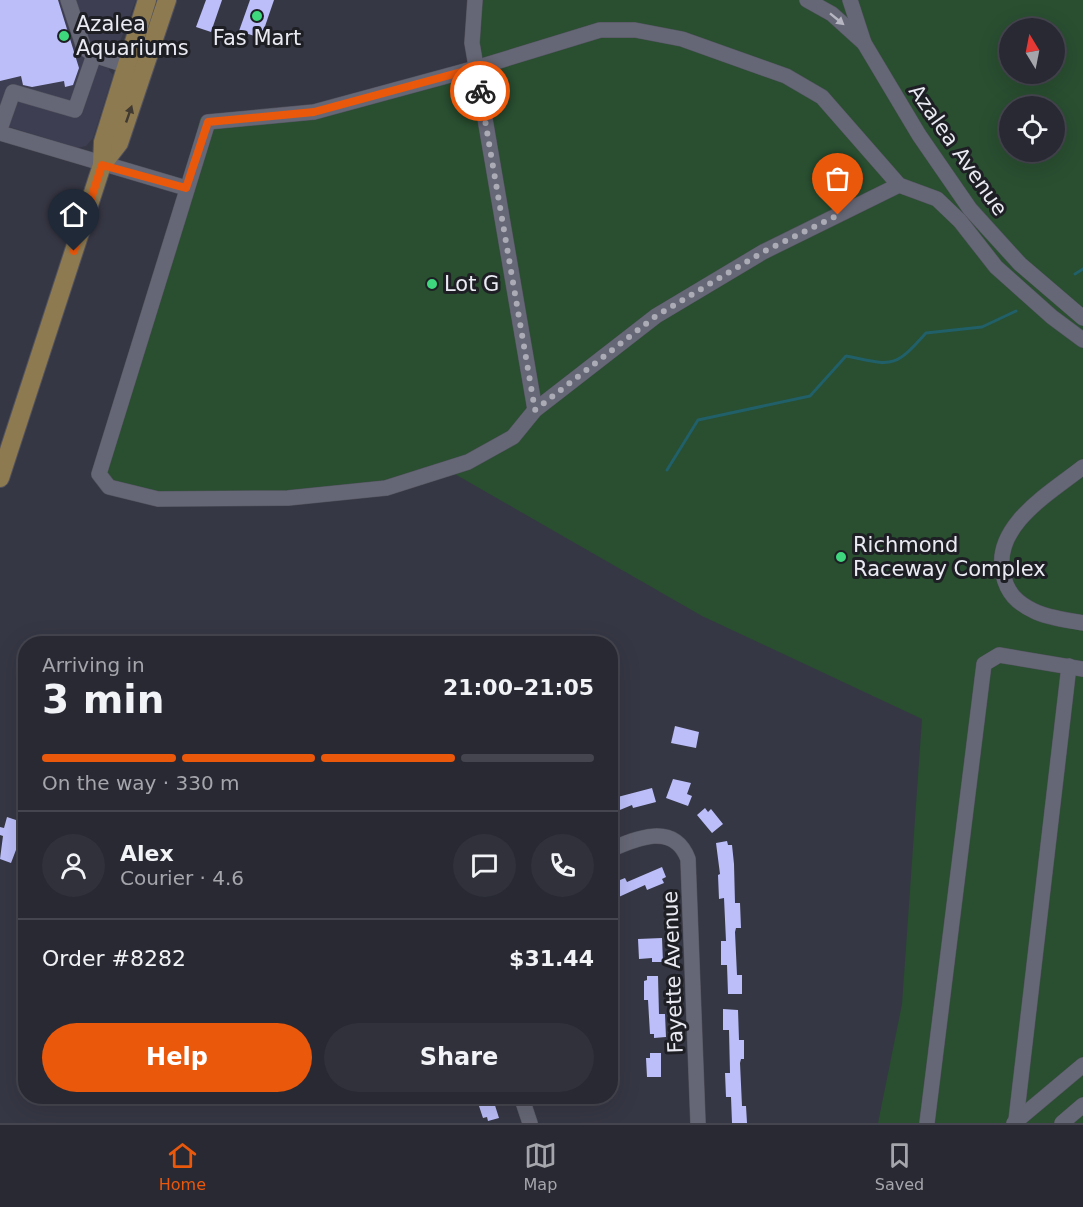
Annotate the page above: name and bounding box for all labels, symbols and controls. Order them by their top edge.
marker: Fas Mart [250,9,264,23]
place label: Azalea Aquariums [76,12,189,60]
one-way arrow [829,13,845,26]
north arrow [999,18,1065,84]
map controls [999,18,1065,162]
place label: Fas Mart [213,26,301,50]
marker: Azalea Aquariums [57,29,71,43]
courier [450,61,510,121]
icon: bike [464,75,497,108]
street label: Azalea Avenue [904,80,1012,220]
button: locate [999,96,1065,162]
one-way arrow [124,105,134,123]
pin [812,153,863,215]
icon: bag [821,162,854,195]
pin [48,189,99,251]
icon: home [57,198,90,231]
place label: Lot G [444,272,499,296]
marker: Lot G [425,277,439,291]
place label: Richmond Raceway Complex [853,533,1046,581]
marker: Richmond Raceway Complex [834,550,848,564]
text: Arriving in [42,653,145,677]
text: 21:00–21:05 [443,675,594,700]
text: 3 min [42,677,164,722]
text: On the way · 330 m [42,771,240,795]
button: person [42,834,105,897]
button: chat [453,834,516,897]
button: phone [531,834,594,897]
text: Alex [120,841,174,866]
text: Courier · 4.6 [120,866,244,890]
street label: Fayette Avenue [658,890,688,1054]
text: Order #8282 [42,946,186,971]
text: $31.44 [509,946,594,971]
button: Help [42,1023,312,1092]
button: Share [324,1023,594,1092]
tab: Home [159,1139,206,1194]
tab: Map [524,1139,557,1194]
tab: Saved [875,1139,924,1194]

